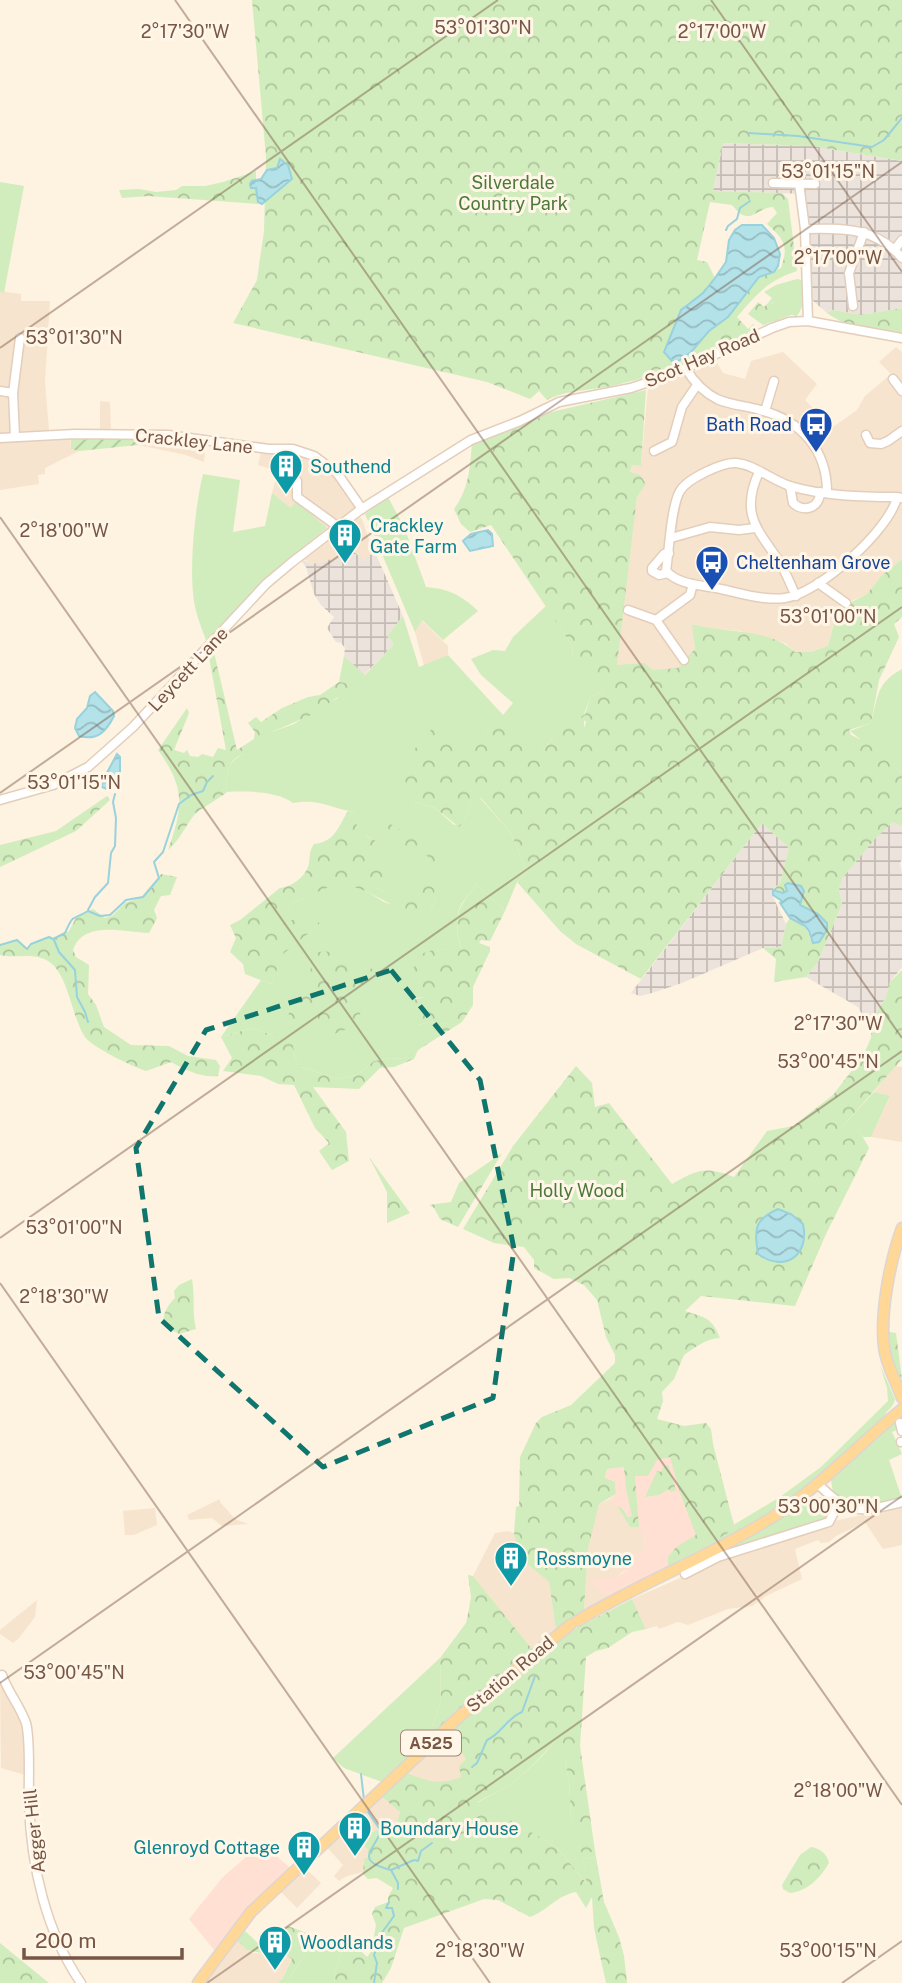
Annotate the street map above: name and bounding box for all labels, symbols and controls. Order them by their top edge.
text: 53°01'30"N [434,17,532,38]
text: 2°17'30"W [141,21,229,42]
text: 2°17'00"W [678,21,766,42]
text: 53°01'15"N [781,161,875,182]
park label: Silverdale Country Park [458,172,568,214]
text: 2°17'00"W [794,247,882,268]
street label: Scot Hay Road [641,324,763,392]
text: 53°01'30"N [25,327,123,348]
bus stop icon: Bath Road [797,405,835,454]
place label: Bath Road [706,414,792,435]
street label: Crackley Lane [134,424,254,458]
building icon: Southend [267,447,305,496]
place label: Southend [310,456,391,477]
place label: Crackley Gate Farm [370,515,457,557]
building icon: Crackley Gate Farm [326,516,364,565]
text: 2°18'00"W [19,520,109,541]
bus stop icon: Cheltenham Grove [693,543,731,592]
place label: Cheltenham Grove [736,552,891,573]
text: 53°01'00"N [779,606,877,627]
street label: Leycett Lane [144,623,232,715]
text: 53°01'15"N [27,772,121,793]
text: 2°17'30"W [794,1013,882,1034]
text: 53°00'45"N [777,1051,879,1072]
park label: Holly Wood [529,1180,625,1201]
text: 53°01'00"N [25,1217,123,1238]
text: 2°18'30"W [19,1286,109,1307]
text: 53°00'30"N [777,1496,879,1517]
building icon: Rossmoyne [492,1539,530,1588]
place label: Rossmoyne [536,1548,632,1569]
street label: Station Road [462,1631,558,1717]
text: 53°00'45"N [23,1662,125,1683]
road number: A525 [401,1730,461,1756]
text: 2°18'00"W [793,1780,883,1801]
street label: Agger Hill [19,1788,49,1874]
building icon: Boundary House [336,1809,374,1858]
place label: Boundary House [380,1818,519,1839]
building icon: Glenroyd Cottage [285,1828,323,1877]
place label: Glenroyd Cottage [133,1837,280,1858]
scale bar [24,1916,182,1960]
building icon: Woodlands [256,1923,294,1972]
text: 200 m [35,1928,96,1953]
place label: Woodlands [300,1932,393,1953]
text: 2°18'30"W [435,1940,525,1961]
text: 53°00'15"N [779,1940,877,1961]

